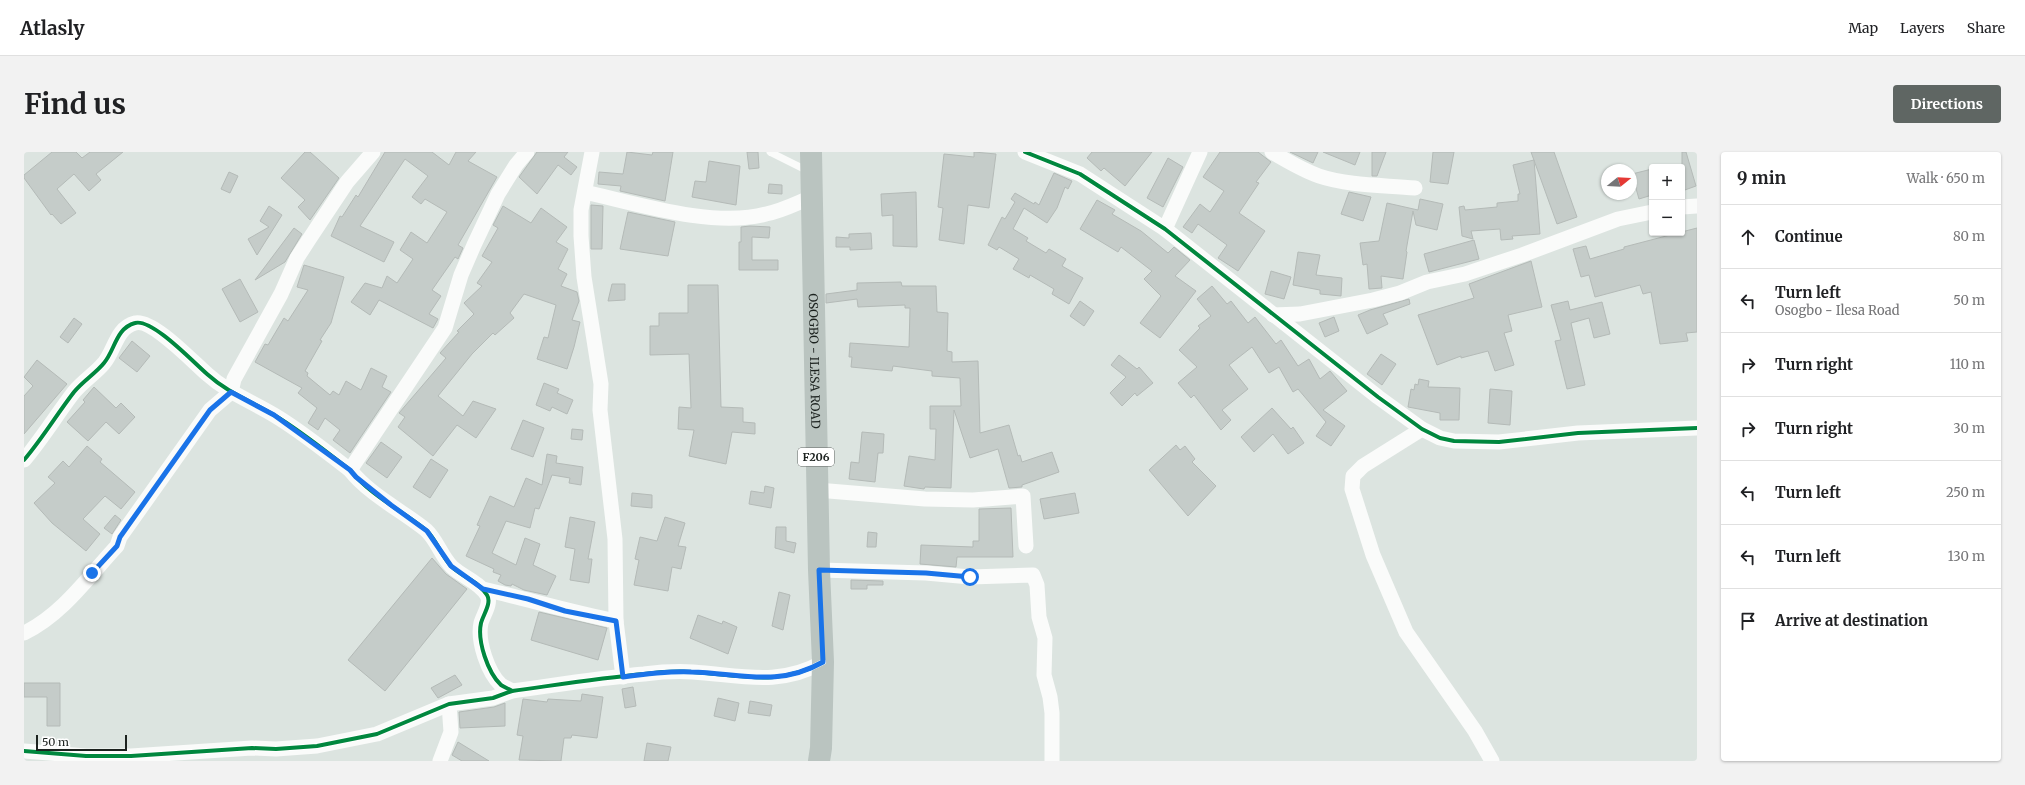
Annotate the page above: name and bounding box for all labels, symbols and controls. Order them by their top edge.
text: Atlasly [20,16,84,40]
text: Map [1848,19,1878,37]
text: Layers [1900,19,1945,37]
text: Share [1967,19,2005,37]
button: Directions [1893,85,2001,123]
text: Find us [24,86,126,122]
north arrow [1601,164,1637,200]
map controls [1649,164,1685,236]
button: + [1649,164,1685,200]
text: 9 min [1737,167,1786,189]
text: Walk · 650 m [1907,170,1985,187]
button: − [1649,200,1685,236]
icon: ahead [1737,226,1759,248]
text: Continue [1775,227,1843,246]
text: 80 m [1953,228,1985,245]
text: Turn left [1775,283,1841,302]
icon: left [1737,290,1759,312]
text: 50 m [1953,292,1985,309]
street label: OSOGBO - ILESA ROAD [806,293,824,429]
text: Osogbo - Ilesa Road [1775,302,1900,319]
icon: right [1737,354,1759,376]
text: Turn right [1775,355,1853,374]
text: 110 m [1950,356,1985,373]
icon: right [1737,418,1759,440]
text: Turn right [1775,419,1853,438]
text: 30 m [1953,420,1985,437]
road number: F206 [798,448,834,466]
icon: left [1737,482,1759,504]
text: Turn left [1775,483,1841,502]
text: 250 m [1946,484,1985,501]
icon: left [1737,546,1759,568]
text: Turn left [1775,547,1841,566]
text: 130 m [1948,548,1985,565]
route end [83,564,101,582]
route start [961,568,979,586]
icon: arrive [1737,610,1759,632]
text: Arrive at destination [1775,611,1928,630]
scale bar [36,733,127,752]
text: 50 m [42,735,69,749]

